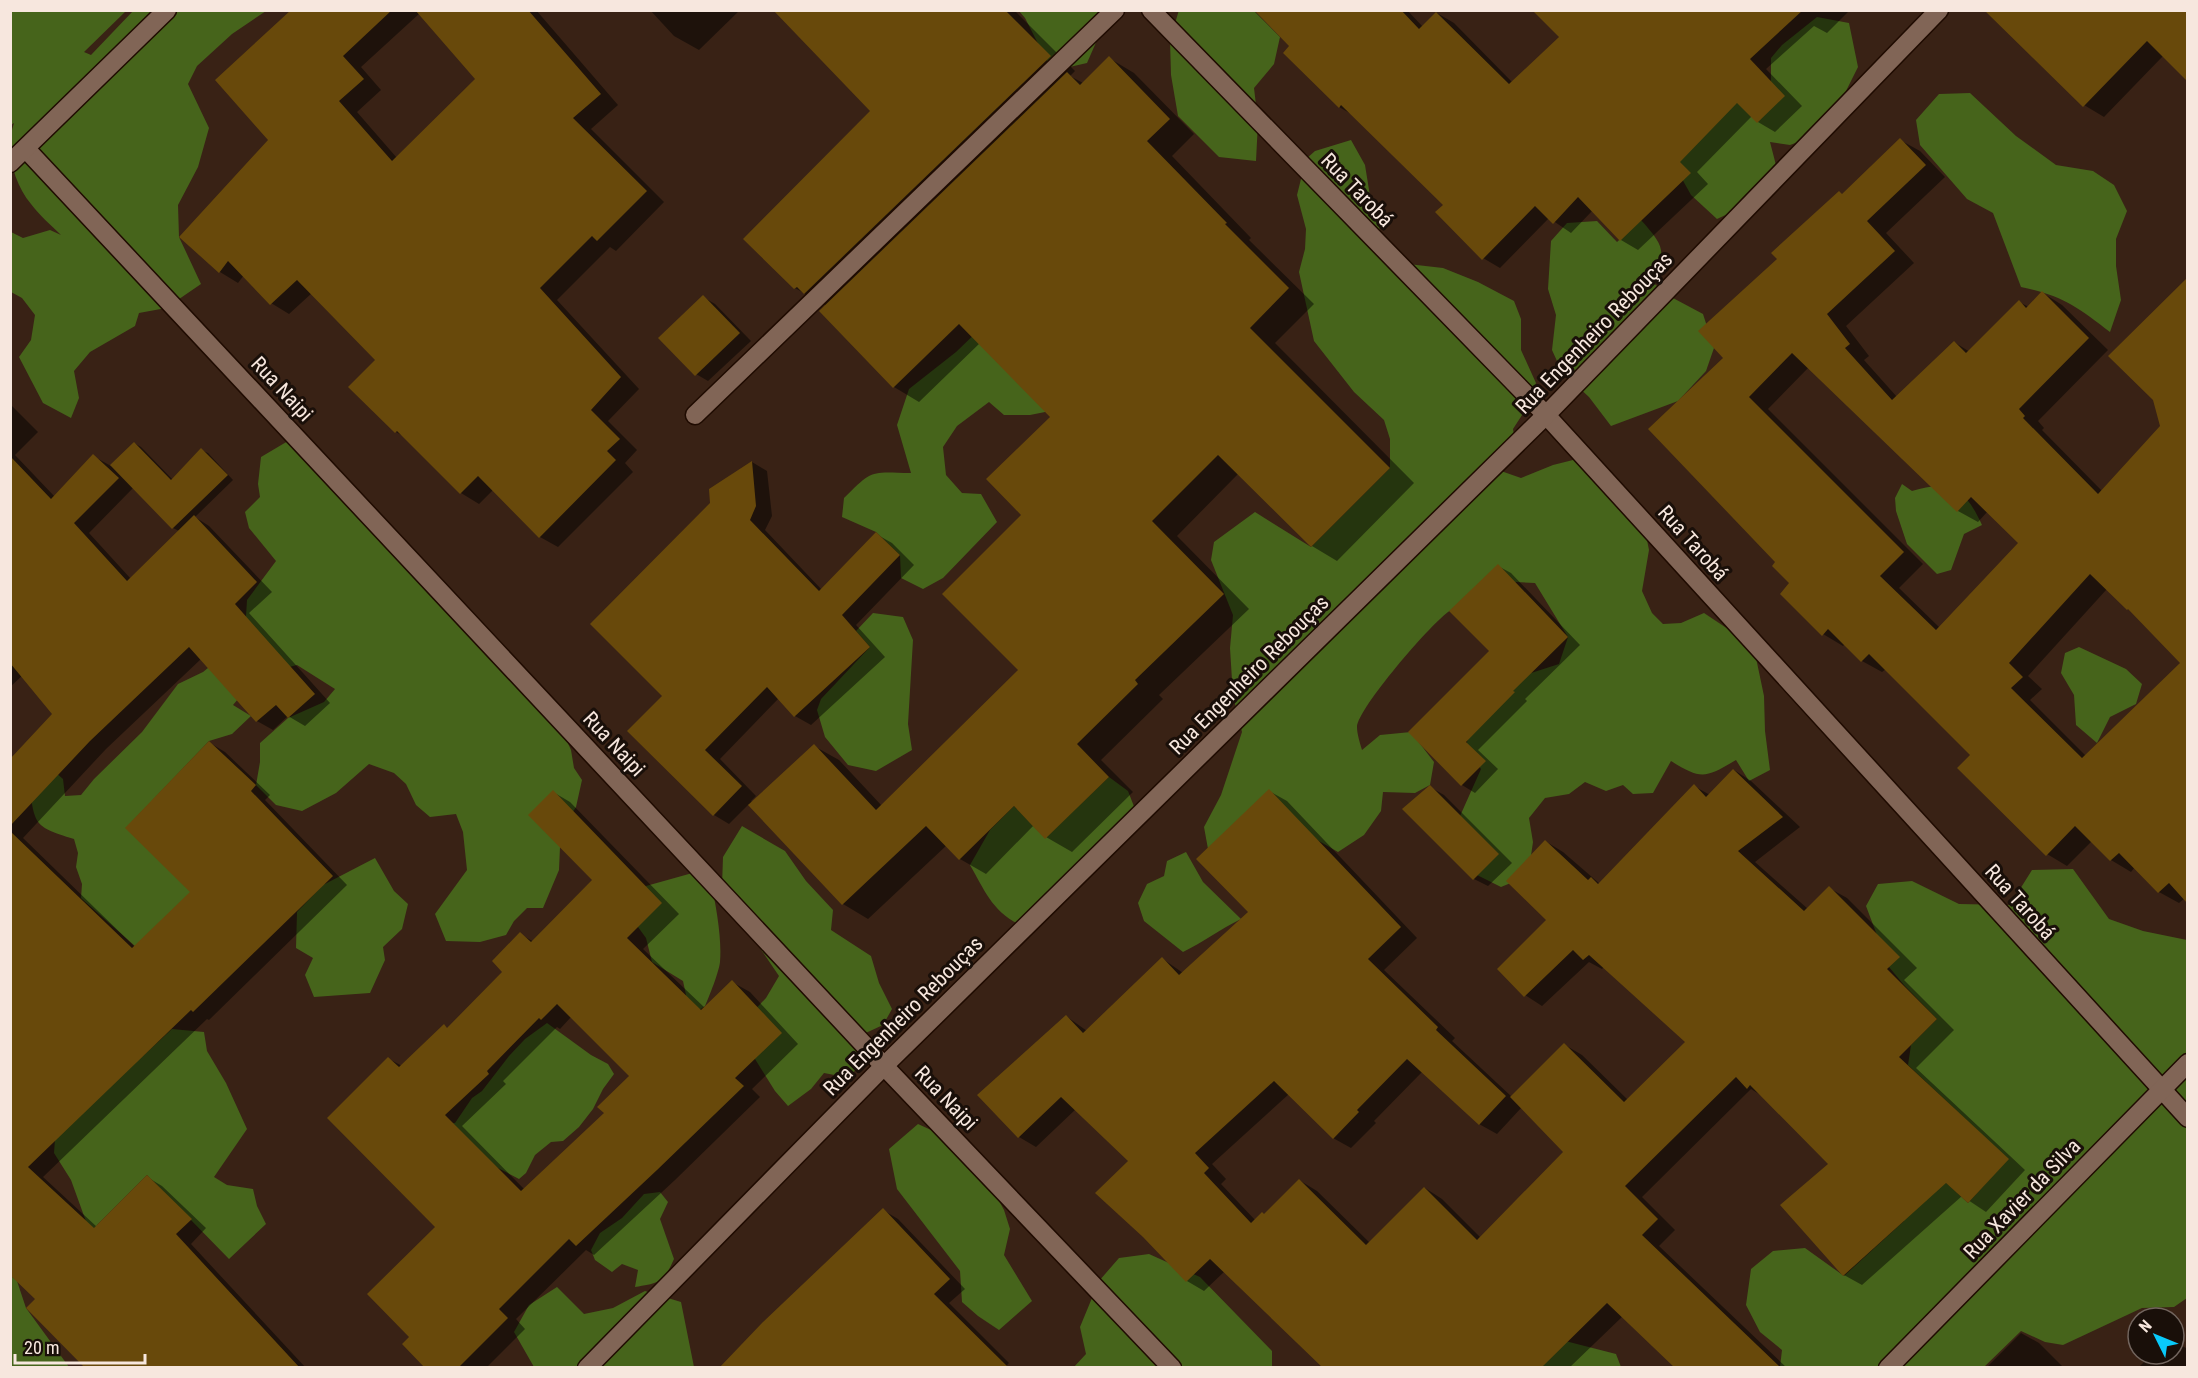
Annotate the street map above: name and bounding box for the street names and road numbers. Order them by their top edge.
street label: Rua Tarobá [1316,148,1398,232]
street label: Rua Engenheiro Rebouças [1511,247,1677,419]
street label: Rua Naipi [246,352,318,426]
street label: Rua Tarobá [1653,501,1733,585]
street label: Rua Engenheiro Rebouças [1165,591,1333,759]
street label: Rua Naipi [578,707,650,781]
street label: Rua Tarobá [1980,860,2060,944]
street label: Rua Engenheiro Rebouças [819,932,987,1100]
street label: Rua Naipi [910,1061,982,1135]
street label: Rua Xavier da Silva [1959,1134,2085,1264]

